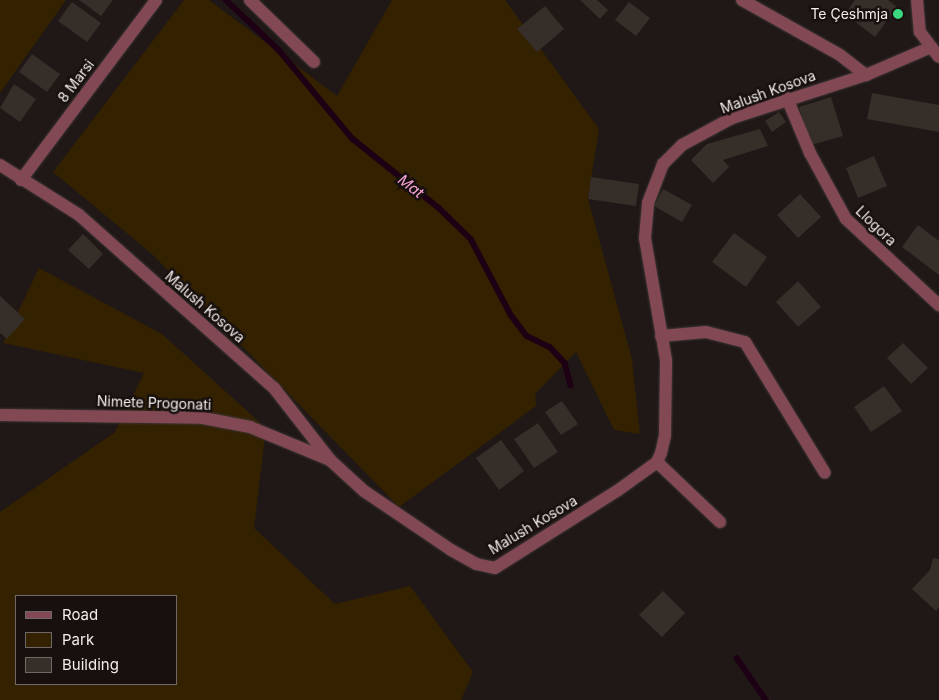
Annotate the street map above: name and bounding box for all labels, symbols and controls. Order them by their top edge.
place label: Te Çeshmja [810,6,888,22]
marker: Te Çeshmja [892,8,904,20]
street label: 8 Marsi [54,56,98,106]
street label: Malush Kosova [718,67,818,117]
water label: Mat [395,170,427,202]
street label: Llogora [852,203,900,249]
street label: Malush Kosova [162,268,248,346]
street label: Nimete Progonati [97,393,211,413]
street label: Malush Kosova [486,492,580,558]
legend [15,595,178,685]
text: Road [62,605,98,624]
text: Park [62,630,94,649]
text: Building [62,655,119,674]

